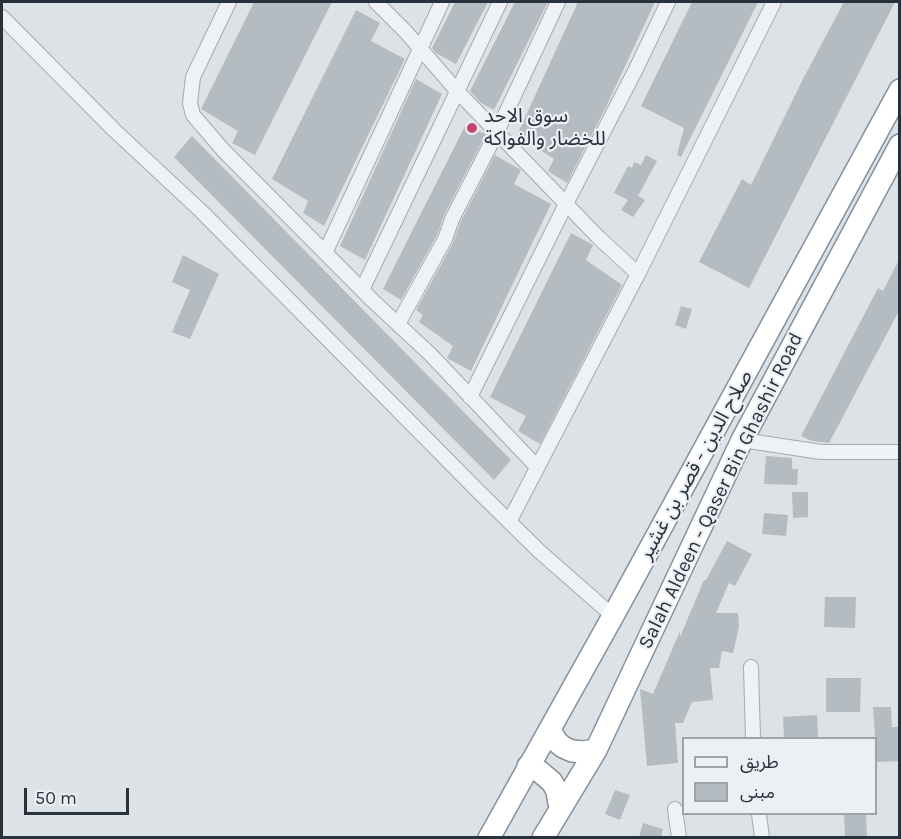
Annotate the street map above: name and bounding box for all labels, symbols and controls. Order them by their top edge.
place label: سوق الاحد للخضار والفواكة [484,104,606,151]
marker: سوق الاحد للخضار والفواكة [465,121,479,135]
street label: Salah Aldeen - Qaser Bin Ghashir Road [634,329,808,653]
street label: صلاح الدين - قصر بن غشير [634,366,758,564]
legend [682,737,877,815]
text: طريق [740,751,779,773]
scale bar [27,776,132,814]
text: مبنى [740,781,775,803]
text: 50 m [35,787,77,809]

